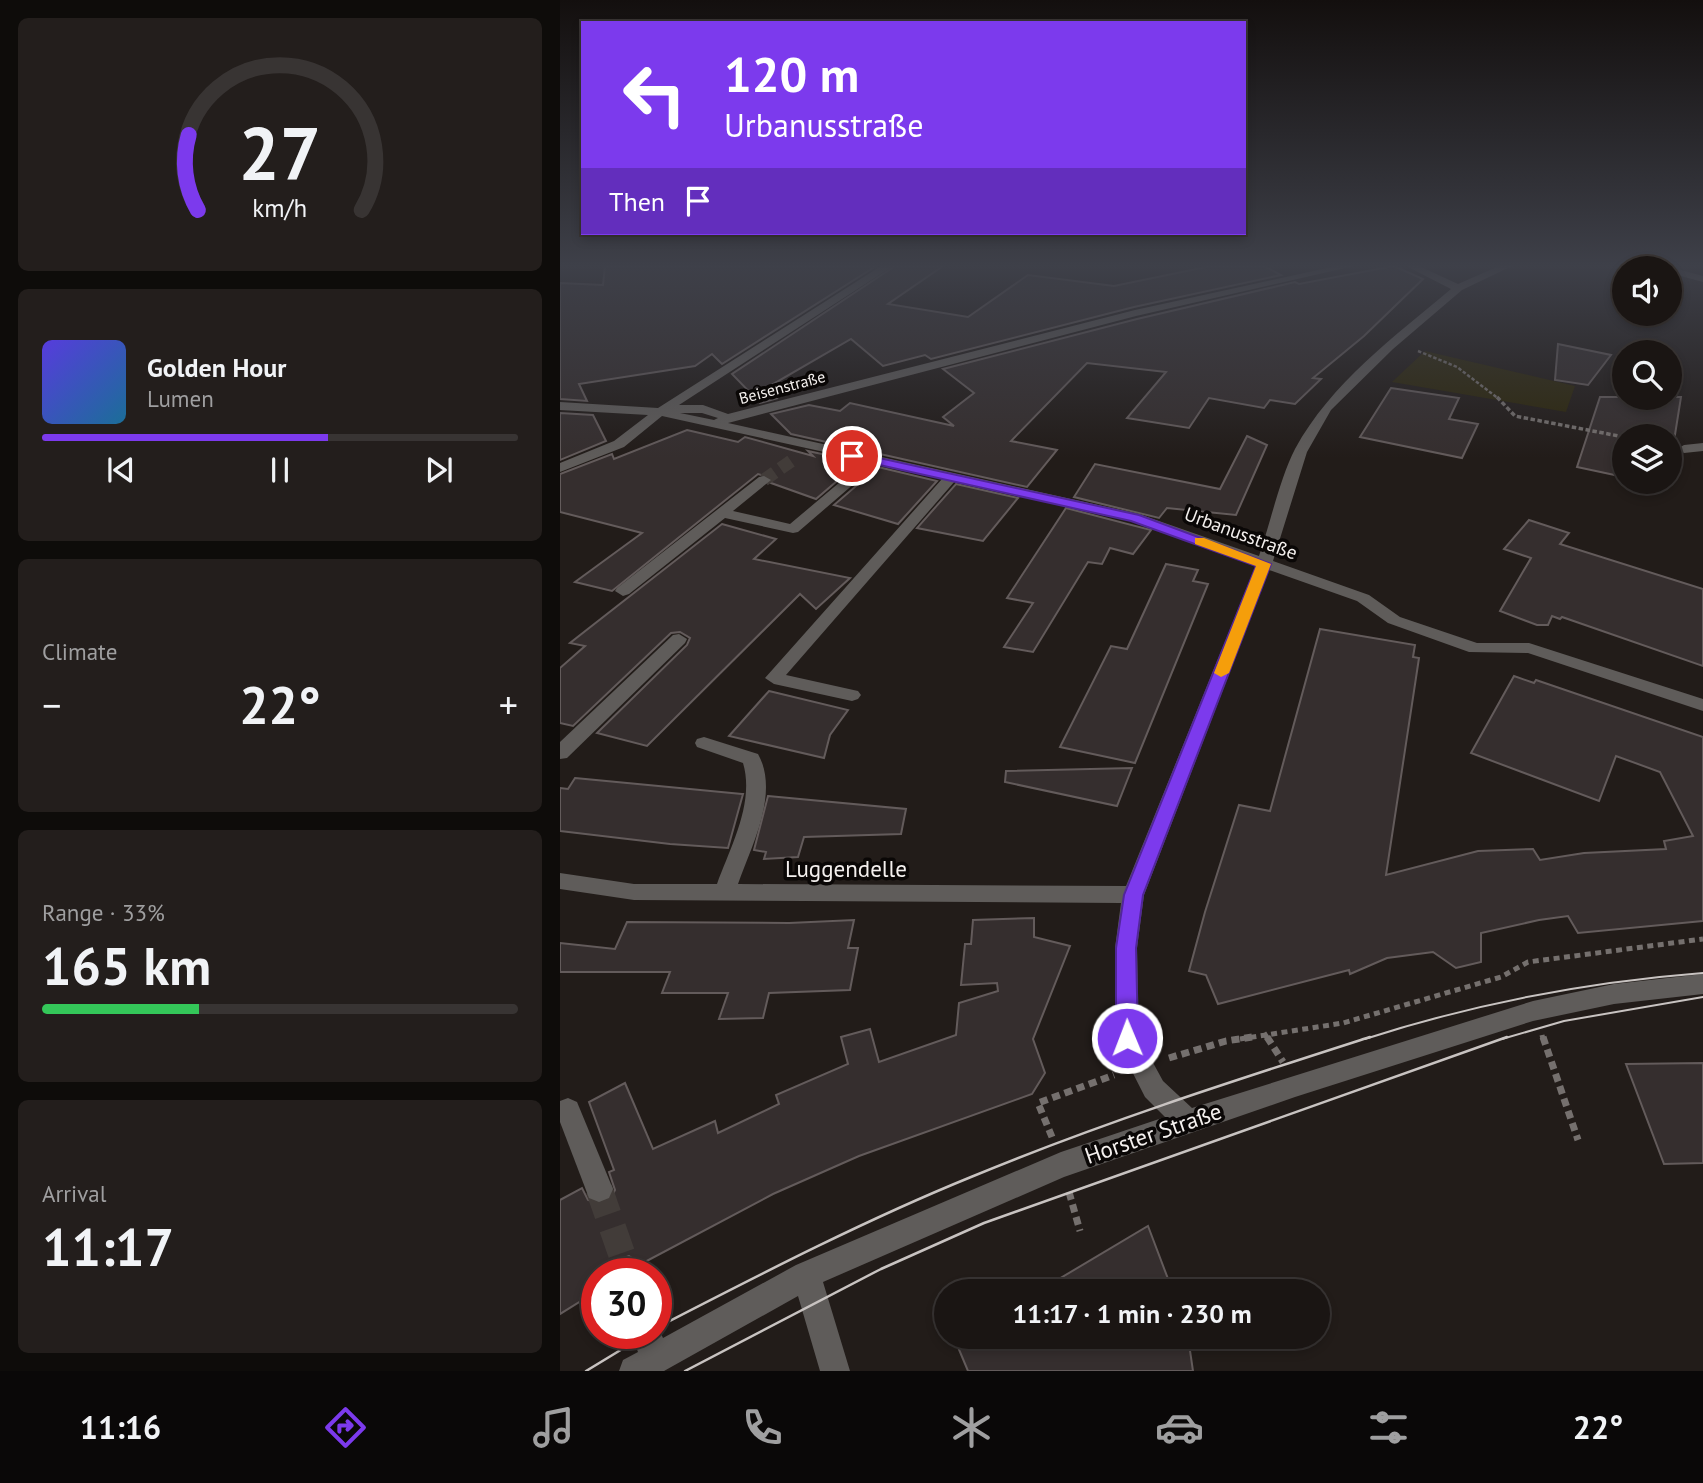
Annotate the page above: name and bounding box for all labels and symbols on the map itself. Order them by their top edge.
street label: Beisenstraße [737,366,827,408]
pin [822,426,882,486]
street label: Urbanusstraße [1181,501,1301,565]
street label: Luggendelle [785,854,907,883]
position arrow [1090,1001,1164,1075]
street label: Horster Straße [1081,1096,1225,1170]
speed limit sign: 30 [581,1258,672,1349]

